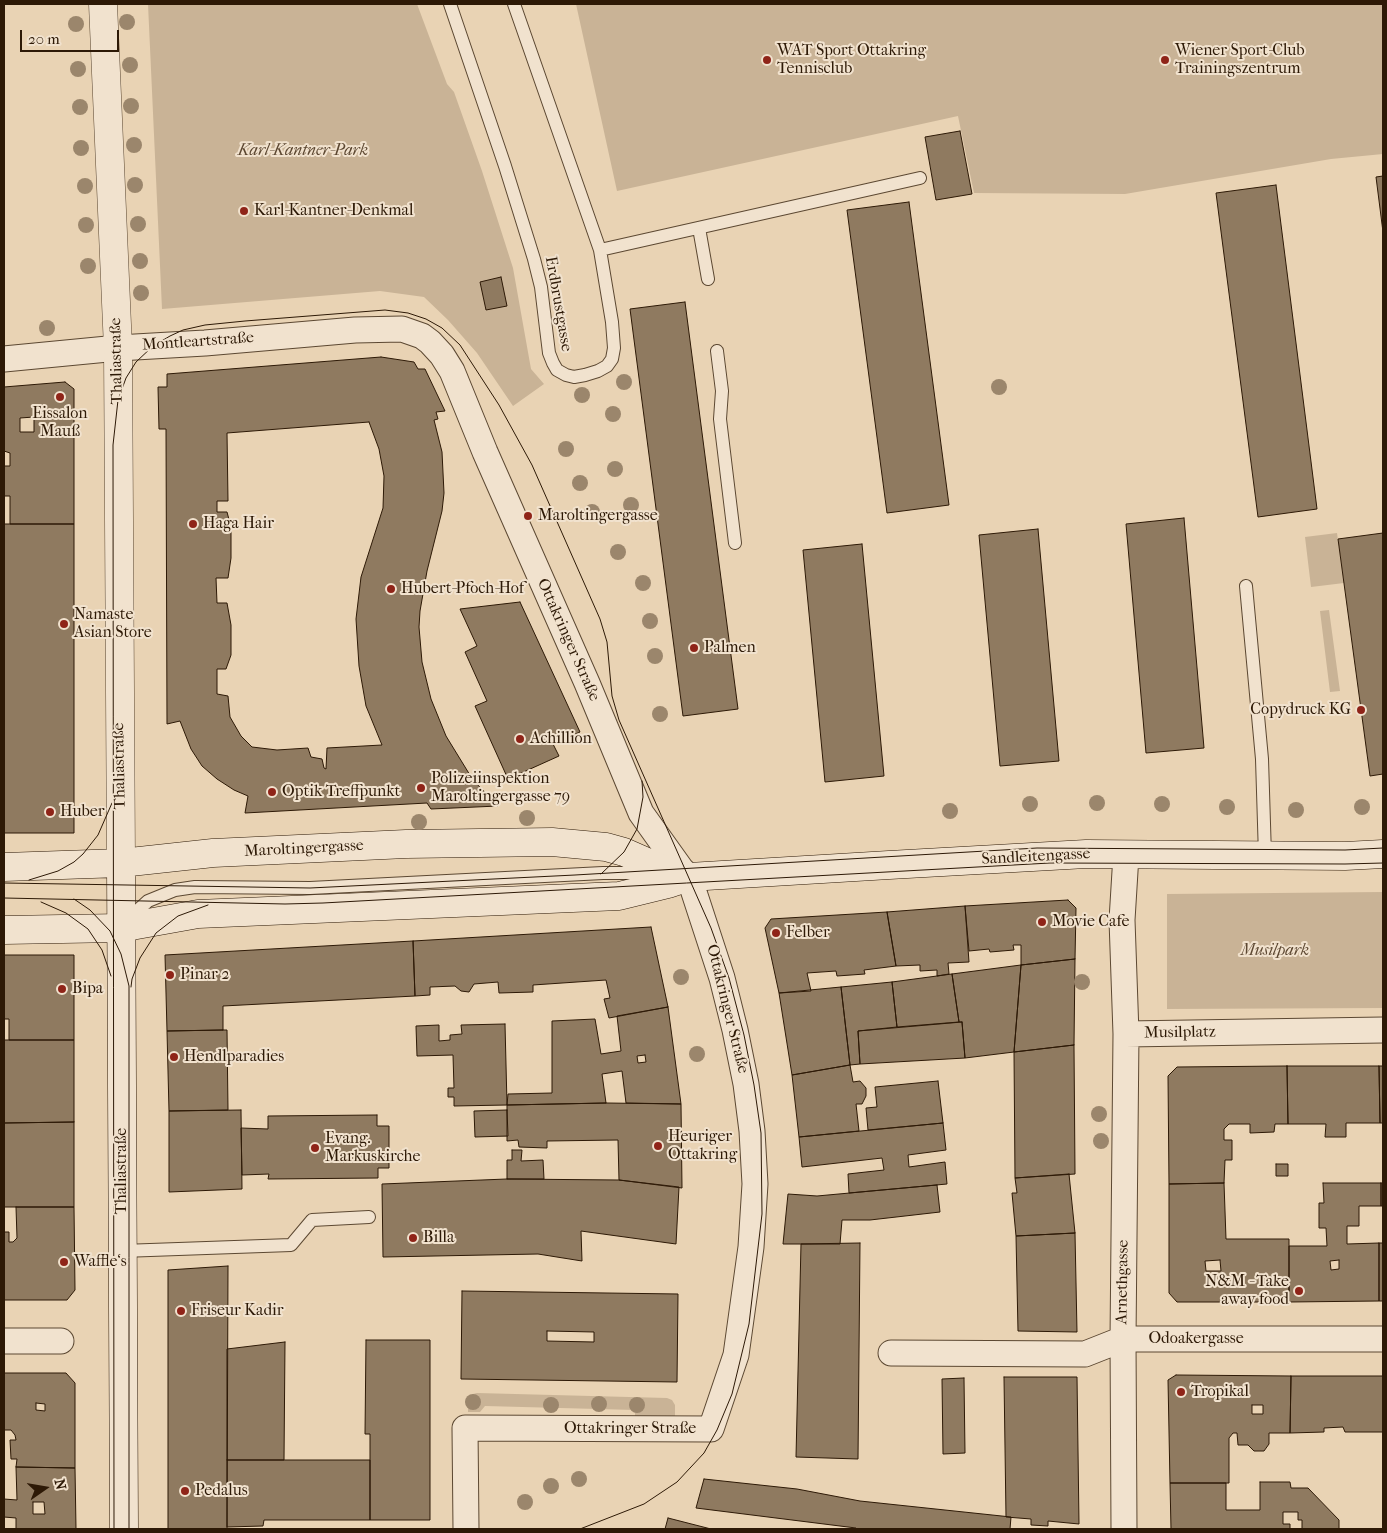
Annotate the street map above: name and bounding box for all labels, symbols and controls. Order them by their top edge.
scale bar [22,20,121,52]
text: 20 m [28,30,60,48]
place label: WAT Sport Ottakring Tennisclub [777,41,926,79]
place label: Wiener Sport-Club Trainingszentrum [1175,41,1305,79]
marker: WAT Sport Ottakring Tennisclub [761,54,773,66]
marker: Wiener Sport-Club Trainingszentrum [1159,54,1171,66]
park label: Karl-Kantner-Park [238,141,368,161]
place label: Karl-Kantner-Denkmal [254,201,413,221]
marker: Karl-Kantner-Denkmal [238,205,250,217]
street label: Erdbrustgasse [540,255,576,353]
street label: Thaliastraße [107,318,127,404]
street label: Montleartstraße [141,329,255,355]
marker: Eissalon Mauß [54,391,66,403]
place label: Eissalon Mauß [32,404,88,442]
place label: Maroltingergasse [538,506,658,526]
marker: Maroltingergasse [522,510,534,522]
place label: Haga Hair [203,514,274,534]
marker: Haga Hair [187,518,199,530]
street label: Ottakringer Straße [532,576,604,704]
place label: Hubert-Pfoch-Hof [401,579,524,599]
marker: Hubert-Pfoch-Hof [385,583,397,595]
place label: Namaste Asian Store [74,605,152,643]
marker: Namaste Asian Store [58,618,70,630]
place label: Palmen [704,638,756,658]
marker: Palmen [688,642,700,654]
place label: Copydruck KG [1250,700,1351,720]
marker: Copydruck KG [1355,704,1367,716]
street label: Thaliastraße [110,723,130,809]
place label: Achillion [530,729,592,749]
marker: Achillion [514,733,526,745]
place label: Polizeiinspektion Maroltingergasse 79 [431,769,570,807]
place label: Optik Treffpunkt [282,782,400,802]
marker: Polizeiinspektion Maroltingergasse 79 [415,782,427,794]
marker: Optik Treffpunkt [266,786,278,798]
place label: Huber [60,802,105,822]
marker: Huber [44,806,56,818]
street label: Maroltingergasse [244,836,364,862]
street label: Sandleitengasse [981,845,1091,869]
place label: Movie Cafe [1052,912,1129,932]
marker: Movie Cafe [1036,916,1048,928]
place label: Felber [786,923,830,943]
marker: Felber [770,927,782,939]
park label: Musilpark [1241,941,1309,961]
street label: Ottakringer Straße [702,943,752,1075]
place label: Pinar 2 [180,965,230,985]
marker: Pinar 2 [164,969,176,981]
place label: Bipa [72,979,103,999]
marker: Bipa [56,983,68,995]
street label: Musilplatz [1144,1023,1216,1043]
place label: Hendlparadies [184,1047,284,1067]
marker: Hendlparadies [168,1051,180,1063]
place label: Heuriger Ottakring [668,1127,737,1165]
street label: Thaliastraße [112,1128,132,1214]
place label: Evang. Markuskirche [325,1129,420,1167]
marker: Heuriger Ottakring [652,1140,664,1152]
marker: Evang. Markuskirche [309,1142,321,1154]
place label: Billa [423,1228,454,1248]
marker: Billa [407,1232,419,1244]
street label: Arnethgasse [1113,1240,1133,1324]
place label: Waffle‘s [74,1252,127,1272]
marker: Waffle‘s [58,1256,70,1268]
place label: N&M - Take away food [1205,1272,1289,1310]
marker: N&M - Take away food [1293,1285,1305,1297]
place label: Friseur Kadir [191,1301,284,1321]
marker: Friseur Kadir [175,1305,187,1317]
street label: Odoakergasse [1148,1329,1244,1349]
place label: Tropikal [1191,1382,1249,1402]
marker: Tropikal [1175,1386,1187,1398]
street label: Ottakringer Straße [564,1419,696,1439]
north arrow [20,1463,70,1513]
text: N [51,1477,70,1492]
place label: Pedalus [195,1481,248,1501]
marker: Pedalus [179,1485,191,1497]

